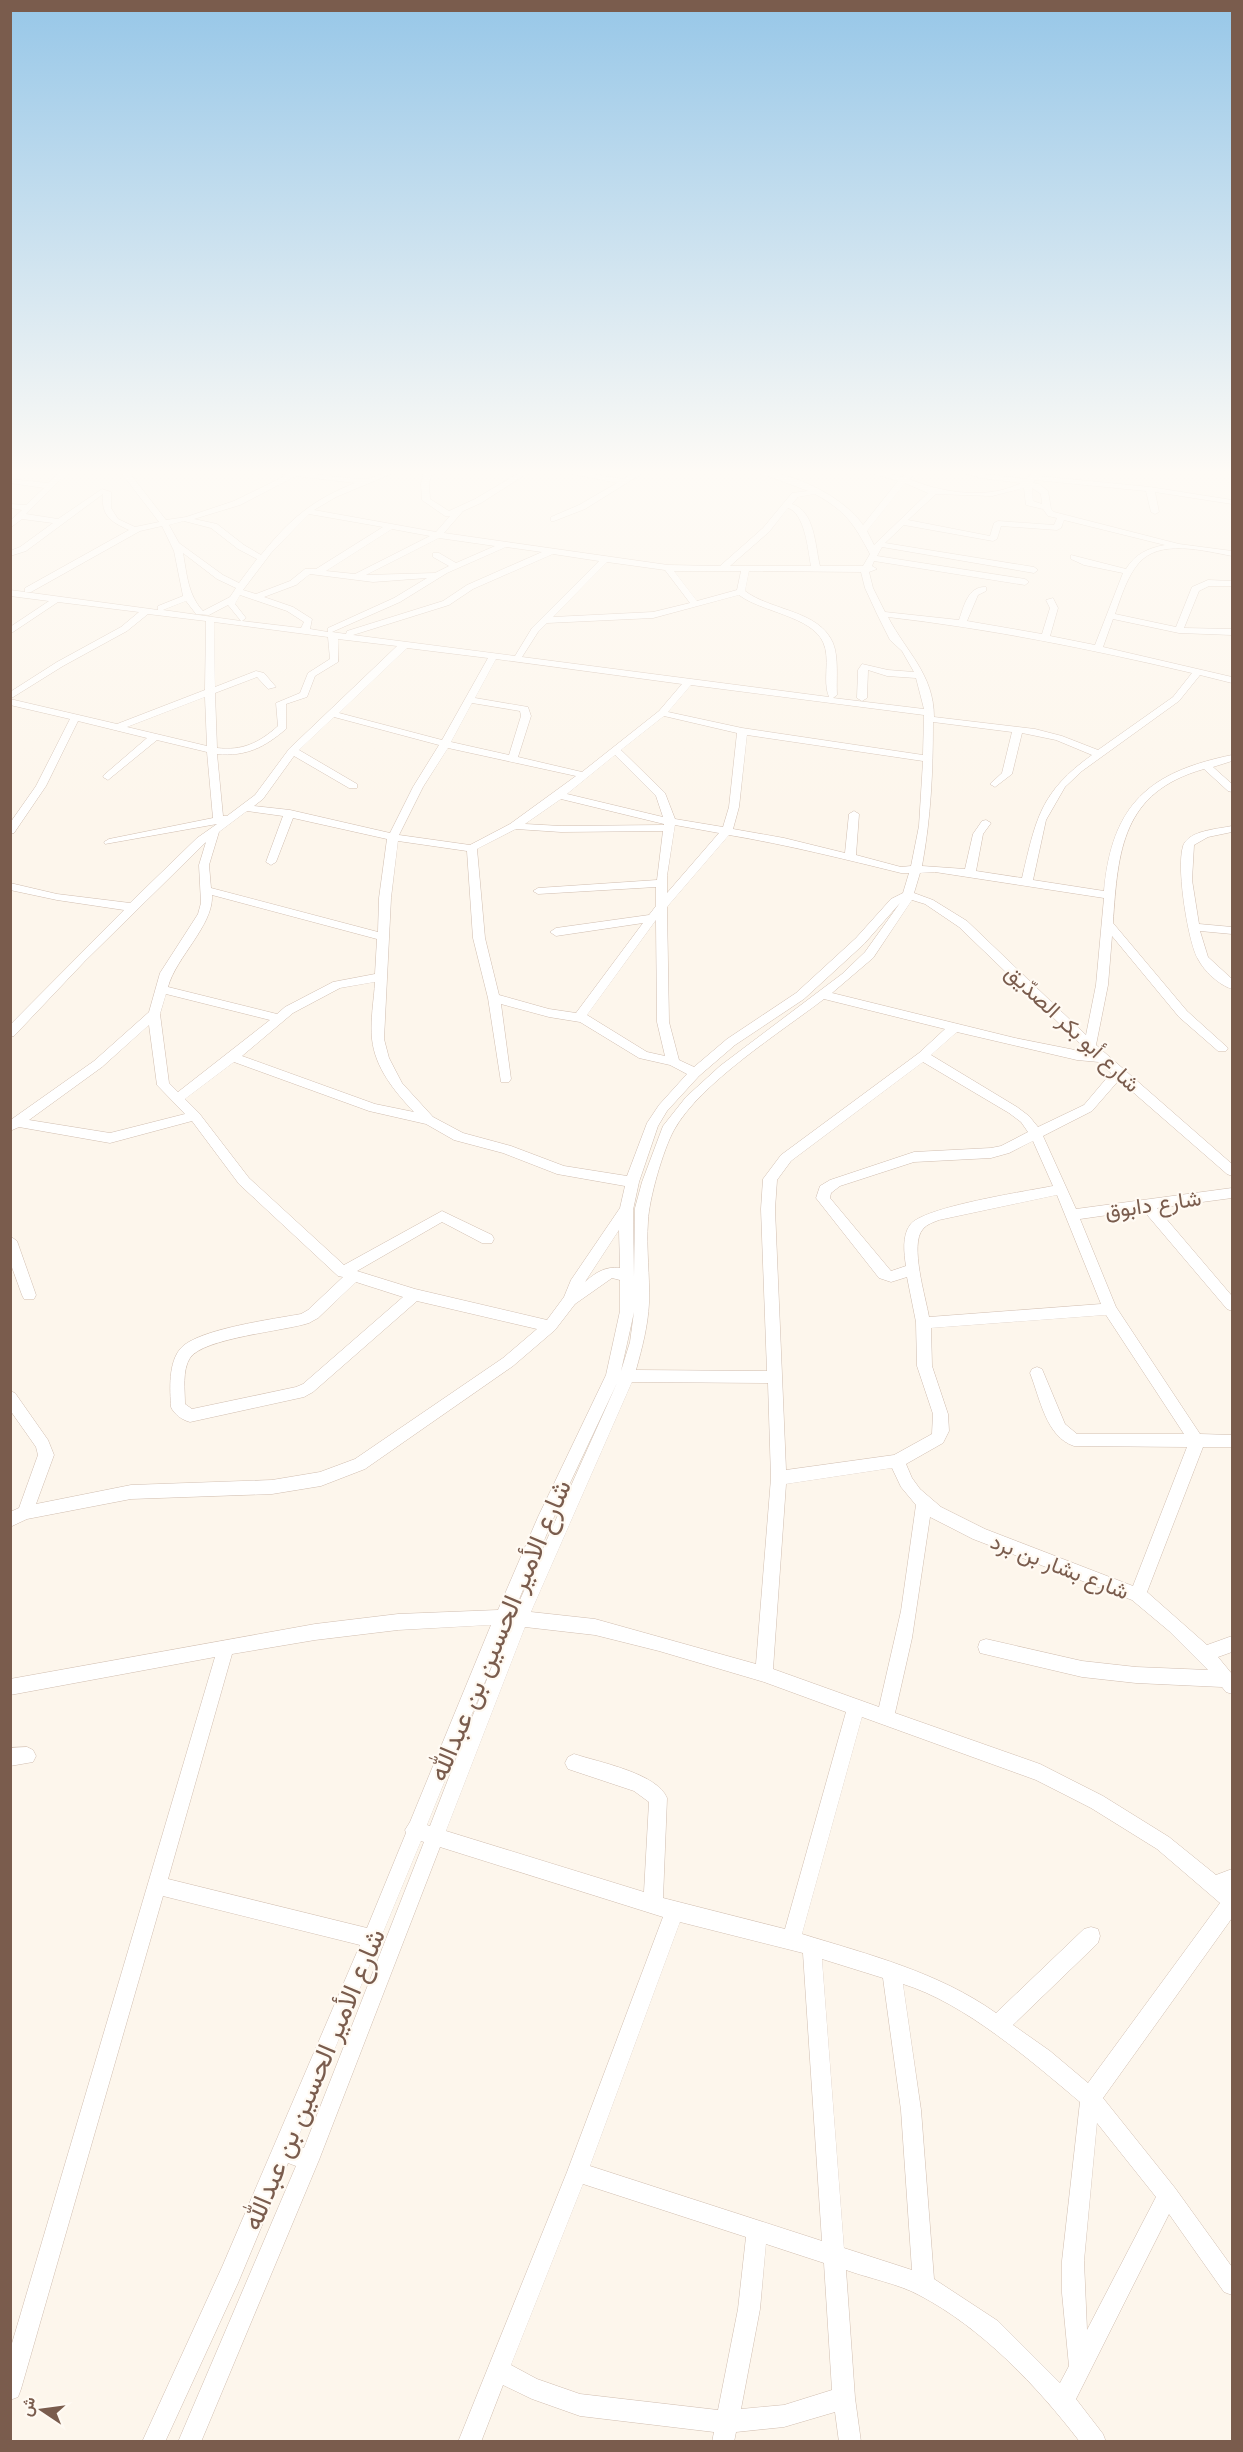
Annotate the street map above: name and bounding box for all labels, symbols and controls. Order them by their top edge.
street label: شارع أبو بكر الصدّيق [999,958,1147,1099]
street label: شارع دابوق [1103,1183,1203,1226]
street label: شارع الأمير الحسين بن عبدالله [420,1474,580,1787]
street label: شارع بشار بن برد [986,1527,1133,1606]
street label: شارع الأمير الحسين بن عبدالله [234,1923,394,2236]
north arrow [12,2380,72,2440]
text: ش [15,2395,39,2418]

